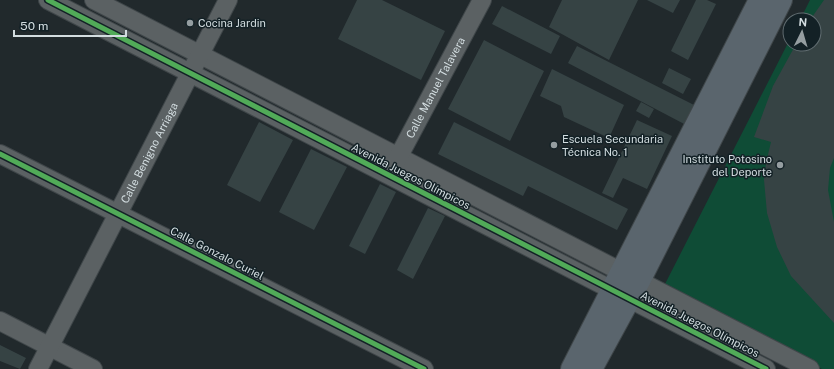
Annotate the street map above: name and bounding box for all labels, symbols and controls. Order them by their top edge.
scale bar [14,12,126,38]
north arrow [782,12,822,52]
text: N [798,16,808,28]
place label: Cocina Jardin [198,17,266,29]
marker: Cocina Jardin [185,18,195,28]
text: 50 m [20,19,48,33]
street label: Calle Manuel Talavera [404,35,467,140]
street label: Calle Benigno Arriaga [118,101,180,205]
place label: Escuela Secundaria Técnica No. 1 [562,133,663,158]
marker: Escuela Secundaria Técnica No. 1 [549,140,559,150]
street label: Avenida Juegos Olímpicos [350,141,473,211]
place label: Instituto Potosino del Deporte [682,153,772,178]
marker: Instituto Potosino del Deporte [775,160,785,170]
street label: Calle Gonzalo Curiel [168,224,266,282]
street label: Avenida Juegos Olímpicos [639,289,762,359]

